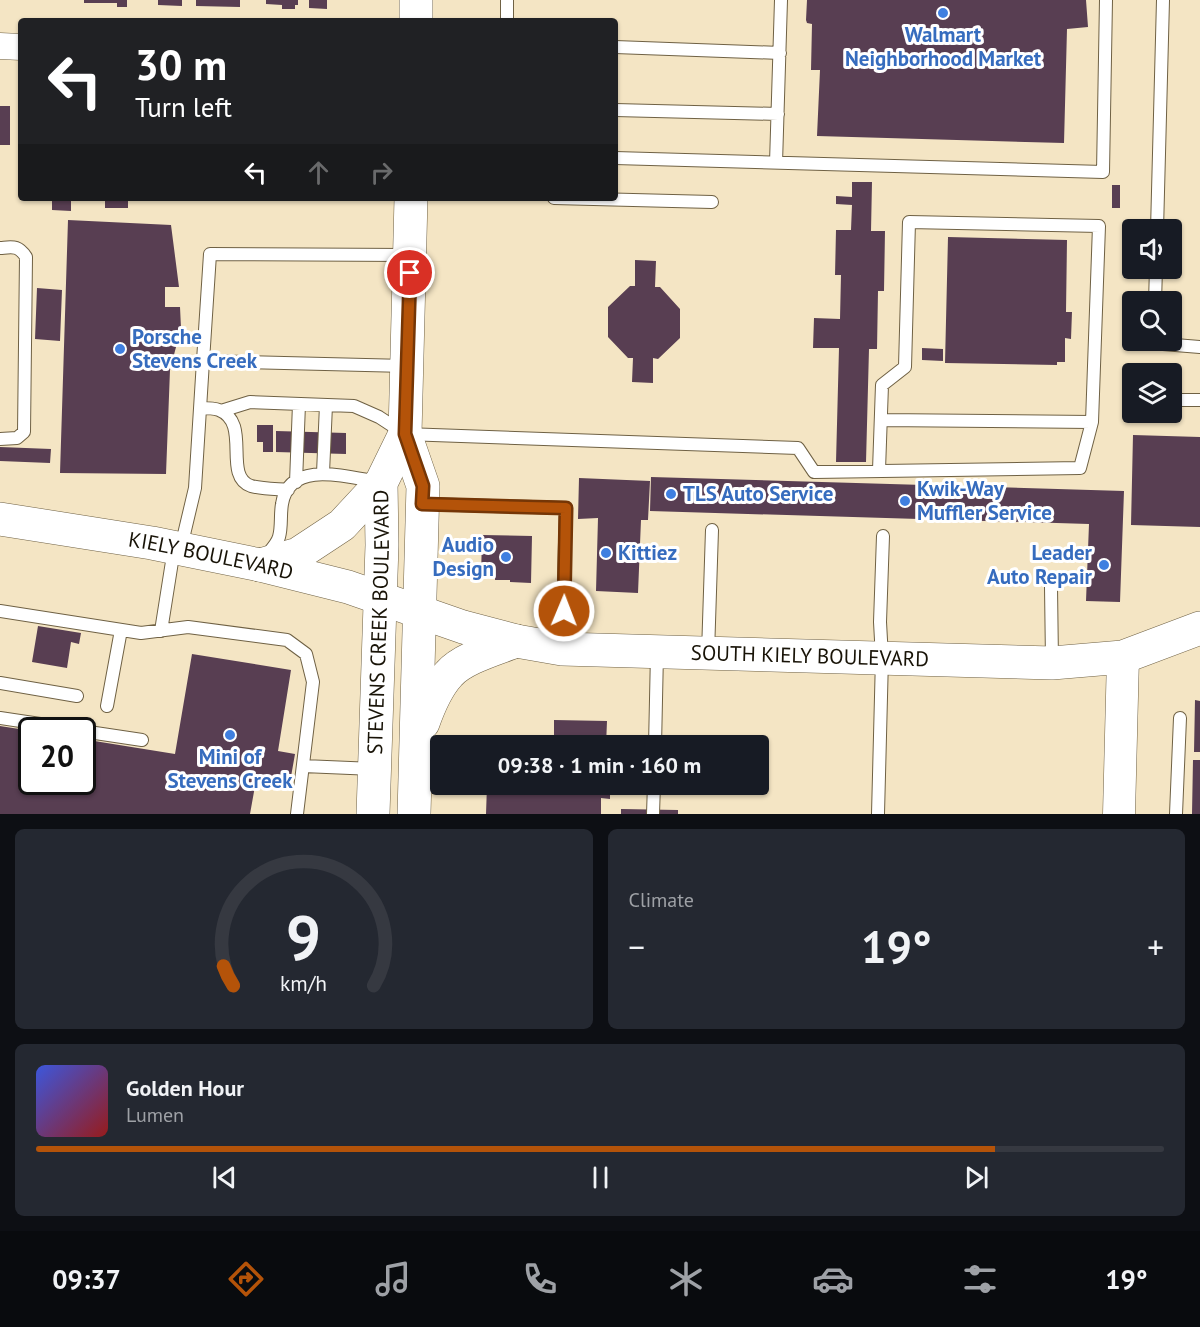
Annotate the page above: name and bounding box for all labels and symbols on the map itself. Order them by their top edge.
marker: Walmart Neighborhood Market [936,6,950,20]
place label: Walmart Neighborhood Market [845,21,1042,72]
pin [384,247,435,298]
place label: Porsche Stevens Creek [132,323,258,374]
marker: Porsche Stevens Creek [113,342,127,356]
place label: Kwik-Way Muffler Service [917,475,1052,526]
place label: TLS Auto Service [683,480,833,507]
marker: TLS Auto Service [664,487,678,501]
street label: STEVENS CREEK BOULEVARD [361,489,395,755]
marker: Kwik-Way Muffler Service [898,494,912,508]
street label: KIELY BOULEVARD [127,525,296,586]
place label: Audio Design [433,531,494,582]
place label: Kittiez [618,539,677,566]
place label: Leader Auto Repair [987,539,1093,590]
marker: Kittiez [599,546,613,560]
marker: Audio Design [499,550,513,564]
marker: Leader Auto Repair [1097,558,1111,572]
position arrow [532,579,596,643]
street label: SOUTH KIELY BOULEVARD [690,639,929,672]
speed limit sign: 20 [18,717,96,795]
marker: Mini of Stevens Creek [223,728,237,742]
place label: Mini of Stevens Creek [167,743,293,794]

